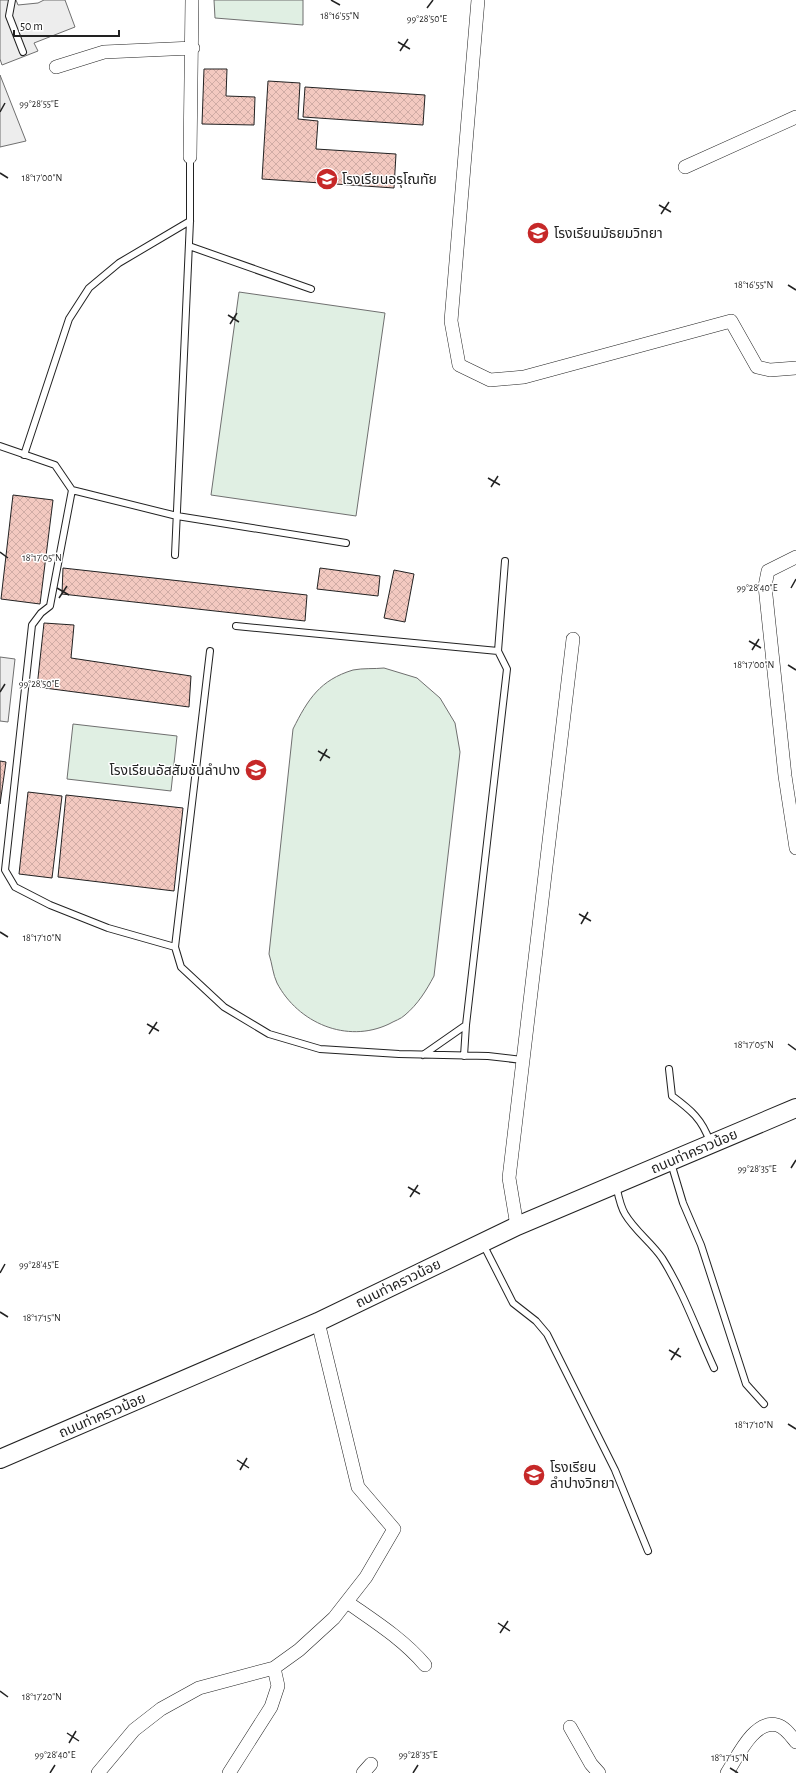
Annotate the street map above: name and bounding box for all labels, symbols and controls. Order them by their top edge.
text: 18°16'55"N [321,11,359,21]
scale bar [14,12,119,38]
text: 99°28'50"E [407,14,447,24]
text: 50 m [20,20,43,32]
text: 99°28'55"E [19,99,59,109]
school or university icon: โรงเรียนอรุโณทัย [314,166,340,192]
place label: โรงเรียนอรุโณทัย [342,172,437,188]
text: 18°17'00"N [22,173,62,183]
school or university icon: โรงเรียนมัธยมวิทยา [525,220,551,246]
place label: โรงเรียนมัธยมวิทยา [554,226,663,241]
text: 18°16'55"N [735,280,773,290]
text: 18°17'05"N [22,553,62,563]
text: 99°28'40"E [737,583,778,593]
text: 18°17'00"N [734,660,774,670]
text: 99°28'50"E [19,679,59,689]
school or university icon: โรงเรียนอัสสัมชันลำปาง [243,757,269,783]
place label: โรงเรียนอัสสัมชันลำปาง [109,763,240,778]
text: 18°17'10"N [23,933,61,943]
text: 18°17'05"N [734,1040,774,1050]
street label: ถนนท่าคราวน้อย [648,1126,740,1176]
text: 99°28'35"E [737,1164,777,1174]
street label: ถนนท่าคราวน้อย [353,1255,443,1311]
text: 99°28'45"E [19,1260,59,1270]
text: 18°17'15"N [23,1313,61,1323]
street label: ถนนท่าคราวน้อย [56,1390,148,1440]
text: 18°17'10"N [735,1420,773,1430]
place label: โรงเรียน ลำปางวิทยา [550,1460,615,1491]
school or university icon: โรงเรียน ลำปางวิทยา [521,1462,547,1488]
text: 18°17'20"N [22,1692,62,1702]
text: 99°28'40"E [35,1750,76,1760]
text: 99°28'35"E [398,1750,438,1760]
text: 18°17'15"N [711,1753,749,1763]

